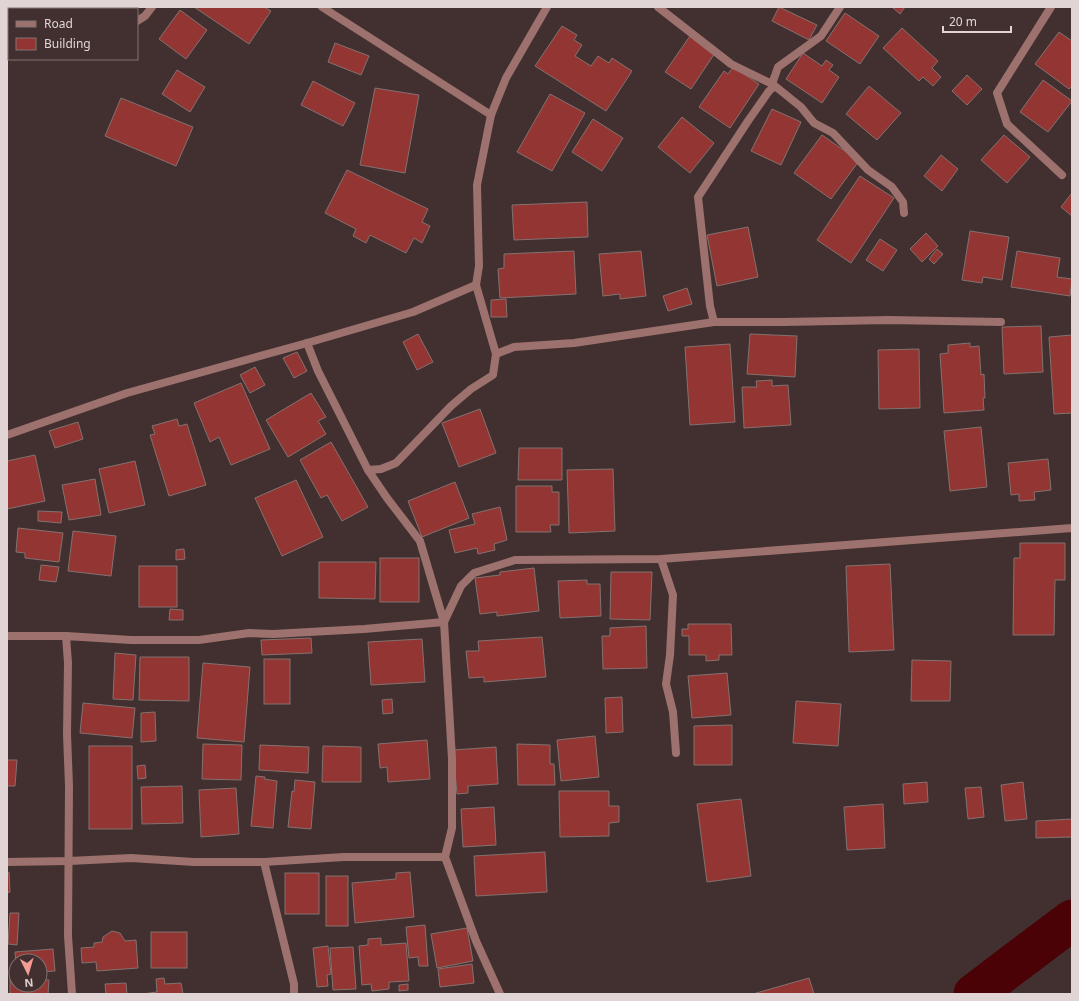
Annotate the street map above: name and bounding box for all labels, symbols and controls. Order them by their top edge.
legend [8,8,138,60]
scale bar [943,8,1011,34]
text: 20 m [949,13,977,30]
text: Road [44,15,73,32]
text: Building [44,35,91,52]
north arrow [8,953,48,993]
text: N [24,976,34,991]

